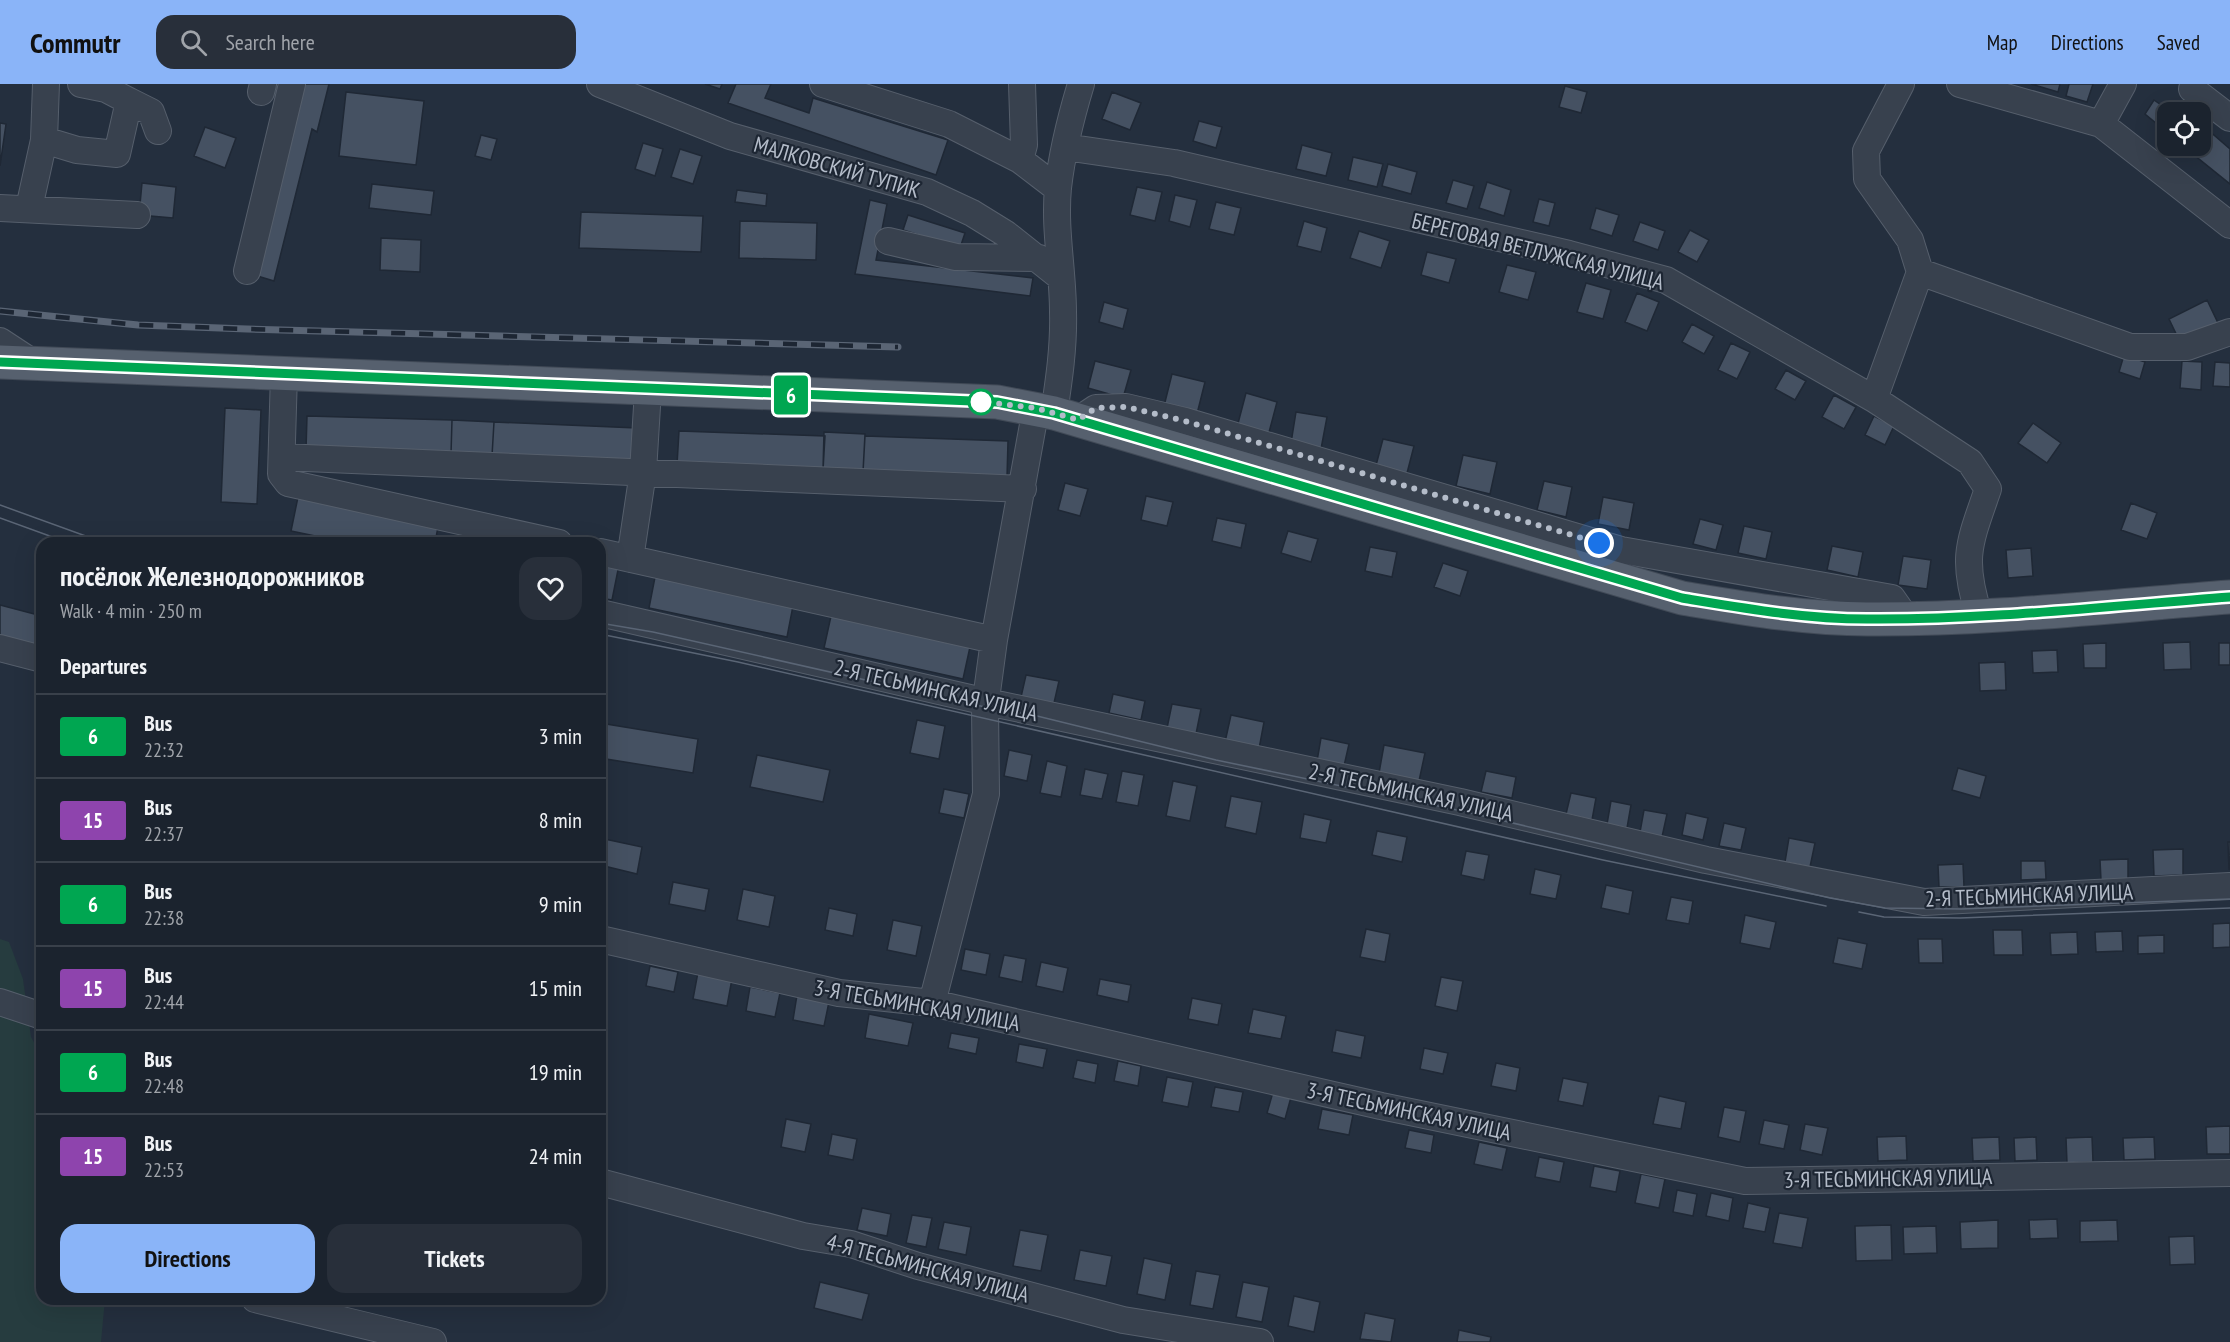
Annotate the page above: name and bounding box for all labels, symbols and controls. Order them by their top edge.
search box [156,15,576,69]
text: Commutr [30,24,120,61]
icon: search [177,26,210,59]
text: Search here [225,28,315,56]
text: Map [1987,29,2018,56]
text: Directions [2051,29,2124,56]
text: Saved [2157,29,2200,56]
map controls [2157,102,2211,156]
button: locate [2157,102,2211,156]
street label: МАЛКОВСКИЙ ТУПИК [751,130,923,204]
street label: БЕРЕГОВАЯ ВЕТЛУЖСКАЯ УЛИЦА [1409,206,1667,296]
line badge: 6 [772,376,810,414]
text: 6 [786,382,796,409]
unlabelled marker [968,389,994,415]
your location [1584,528,1614,558]
text: посёлок Железнодорожников [60,557,364,594]
button: heart [519,557,582,620]
text: Walk · 4 min · 250 m [60,598,202,624]
text: Departures [60,652,147,680]
street label: 2-Я ТЕСЬМИНСКАЯ УЛИЦА [831,653,1041,727]
text: Bus [144,709,172,737]
text: 3 min [539,722,582,750]
text: 6 [88,723,98,750]
text: 22:32 [144,737,184,763]
street label: 2-Я ТЕСЬМИНСКАЯ УЛИЦА [1306,757,1516,827]
text: Bus [144,793,172,821]
text: 8 min [539,806,582,834]
text: 15 [83,807,103,834]
text: 22:37 [144,821,184,847]
text: Bus [144,877,172,905]
street label: 2-Я ТЕСЬМИНСКАЯ УЛИЦА [1924,877,2134,913]
text: 9 min [539,890,582,918]
text: 6 [88,891,98,918]
text: 22:38 [144,905,184,931]
text: Bus [144,961,172,989]
street label: 3-Я ТЕСЬМИНСКАЯ УЛИЦА [812,973,1023,1037]
text: 15 min [529,974,582,1002]
text: 15 [83,975,103,1002]
text: 22:44 [144,989,184,1015]
text: Bus [144,1045,172,1073]
text: 19 min [529,1058,582,1086]
text: 6 [88,1059,98,1086]
text: 22:48 [144,1073,184,1099]
street label: 3-Я ТЕСЬМИНСКАЯ УЛИЦА [1304,1076,1514,1146]
text: Bus [144,1129,172,1157]
text: 24 min [529,1142,582,1170]
text: 15 [83,1143,103,1170]
text: 22:53 [144,1157,184,1183]
street label: 3-Я ТЕСЬМИНСКАЯ УЛИЦА [1784,1162,1993,1194]
button: Directions [60,1224,315,1293]
button: Tickets [327,1224,582,1293]
street label: 4-Я ТЕСЬМИНСКАЯ УЛИЦА [824,1228,1033,1309]

